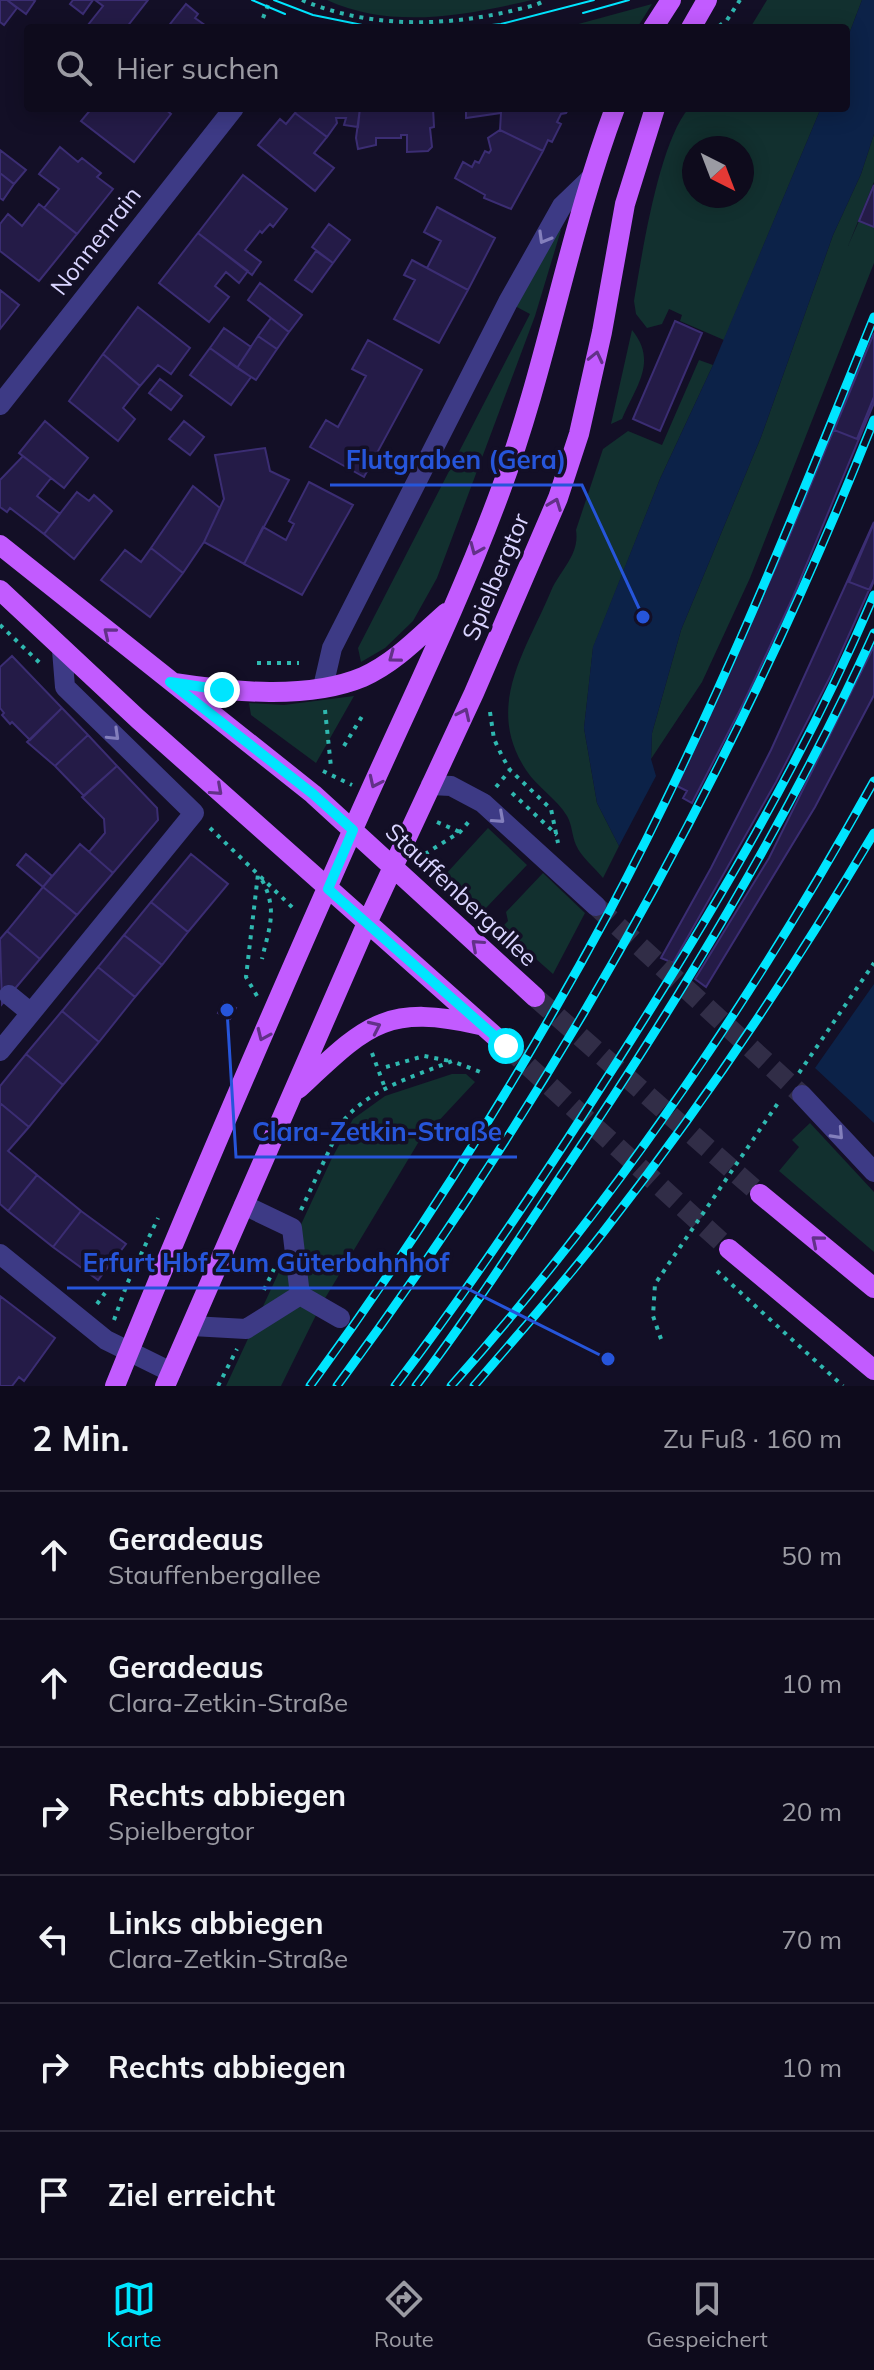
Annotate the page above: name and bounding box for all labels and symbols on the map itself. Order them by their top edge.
north arrow [682,136,754,208]
street label: Nonnenrain [43,180,147,301]
one-way arrow [538,229,554,244]
one-way arrow [587,351,604,365]
callout: Flutgraben (Gera) [330,435,582,485]
text: Flutgraben (Gera) [346,443,566,476]
one-way arrow [546,498,562,512]
street label: Spielbergtor [455,508,535,645]
one-way arrow [470,541,486,555]
one-way arrow [104,629,119,643]
one-way arrow [388,648,402,662]
route end [204,672,240,708]
one-way arrow [454,708,470,722]
one-way arrow [105,726,119,741]
one-way arrow [369,773,385,788]
one-way arrow [208,780,223,794]
one-way arrow [490,809,504,823]
street label: Stauffenbergallee [380,816,544,972]
one-way arrow [471,941,486,955]
one-way arrow [367,1021,382,1037]
one-way arrow [257,1027,273,1042]
route start [488,1028,524,1064]
callout: Clara-Zetkin-Straße [236,1107,517,1157]
text: Clara-Zetkin-Straße [252,1115,502,1148]
one-way arrow [829,1124,843,1139]
one-way arrow [811,1236,826,1250]
callout: Erfurt Hbf Zum Güterbahnhof [67,1238,466,1288]
text: Erfurt Hbf Zum Güterbahnhof [83,1246,450,1279]

